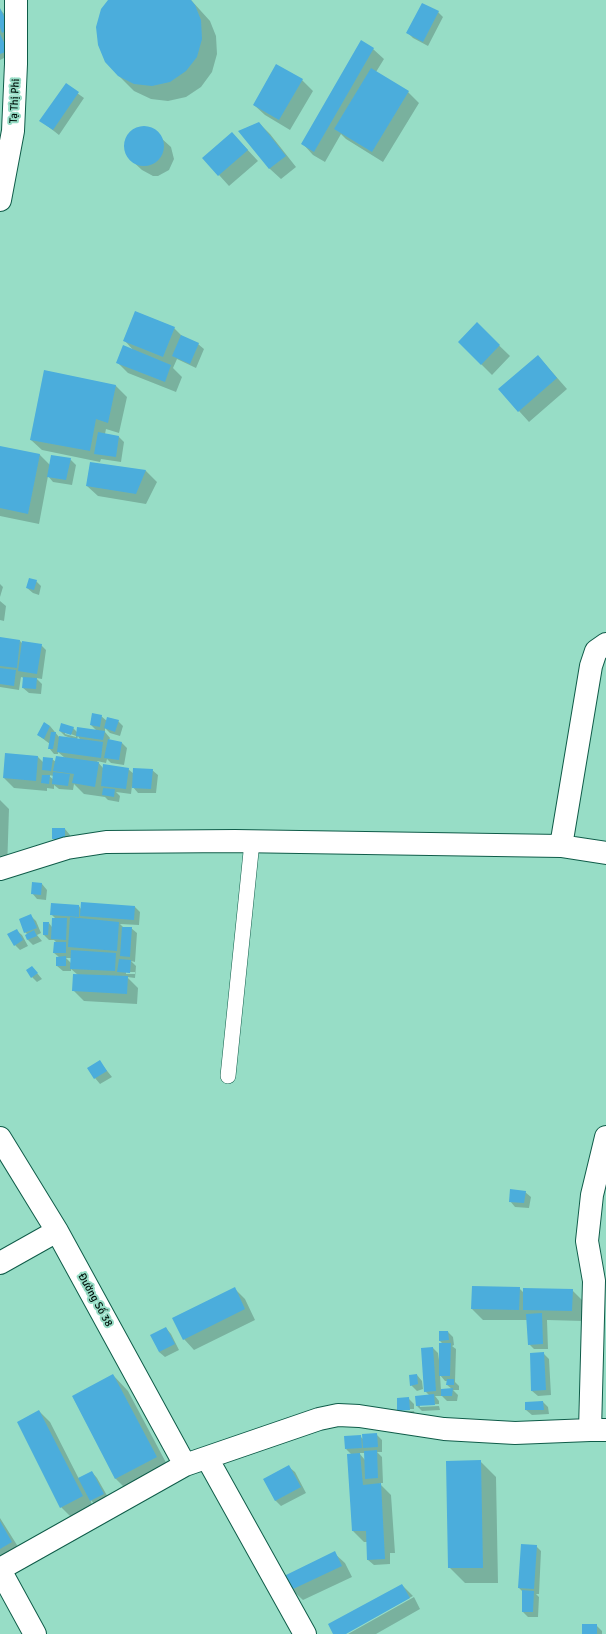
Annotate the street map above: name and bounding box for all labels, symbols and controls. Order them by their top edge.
street label: Tạ Thị Phi [7,78,23,124]
street label: Đường Số 38 [75,1271,115,1329]

